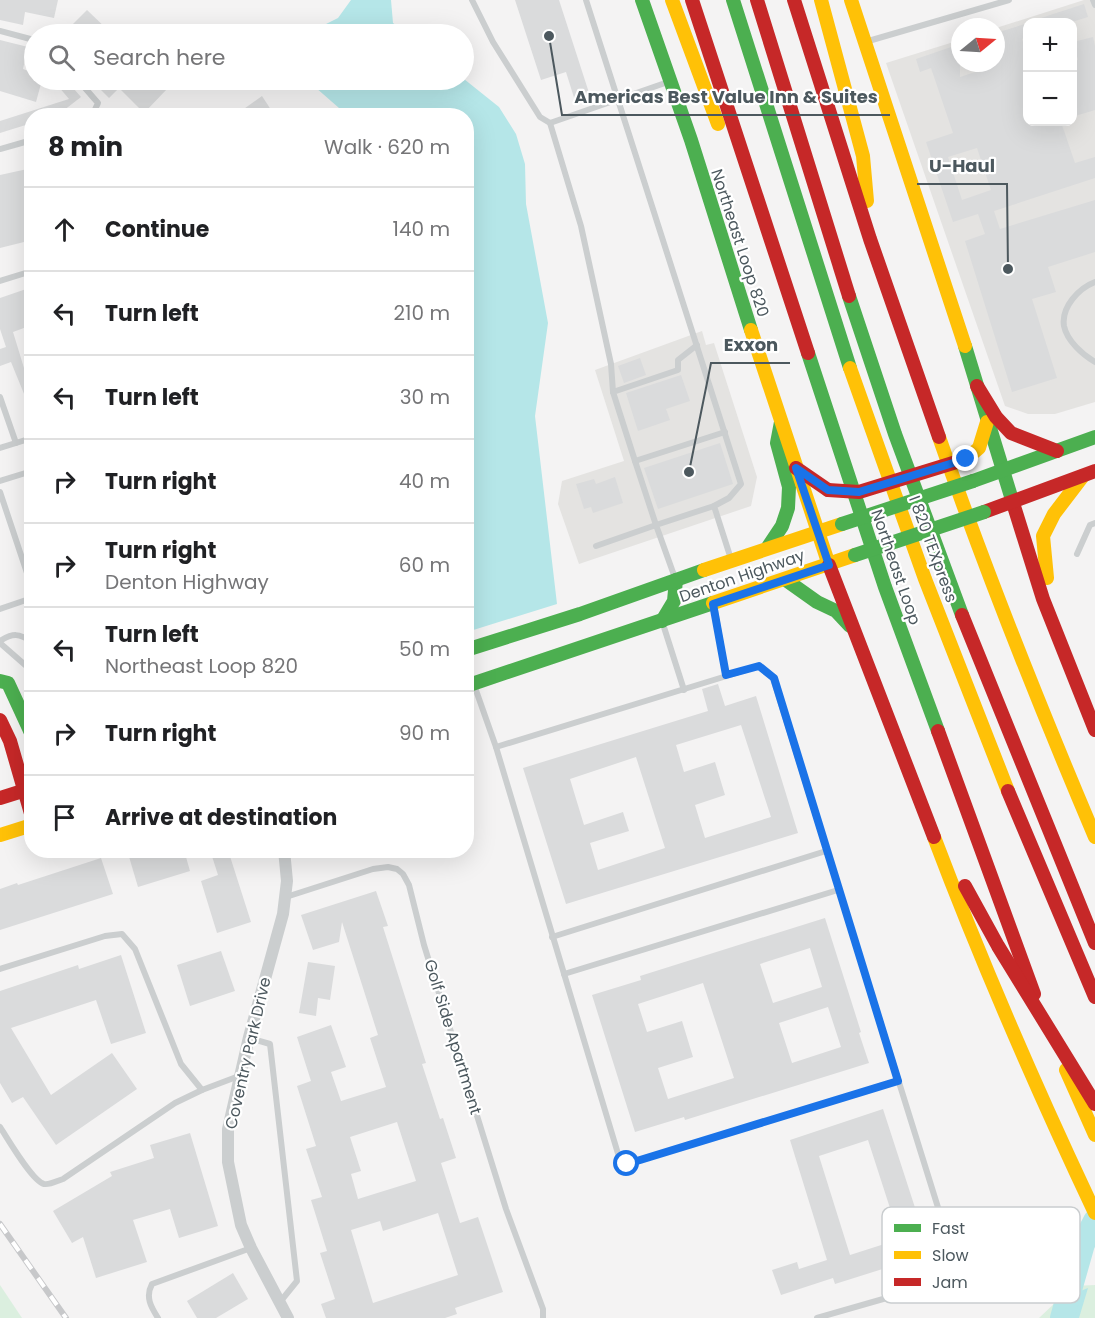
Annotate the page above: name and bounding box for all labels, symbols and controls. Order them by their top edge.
north arrow [951,18,1005,72]
map controls [1023,18,1077,126]
button: + [1023,18,1077,72]
search box [24,24,474,90]
icon: search [45,41,78,74]
text: Search here [93,42,226,73]
button: − [1023,72,1077,126]
callout: Americas Best Value Inn & Suites [562,79,890,115]
text: Americas Best Value Inn & Suites [574,84,878,109]
text: 8 min [48,129,123,165]
text: Walk · 620 m [324,133,450,161]
callout: U-Haul [917,148,1007,184]
text: U-Haul [929,153,995,178]
street label: Northeast Loop 820 [705,166,775,320]
icon: ahead [48,213,81,246]
text: Continue [105,214,209,245]
text: 140 m [393,215,450,243]
icon: left [48,297,81,330]
text: Turn left [105,298,199,329]
text: 210 m [394,299,450,327]
callout: Exxon [711,327,790,363]
text: Exxon [724,332,778,357]
icon: left [48,381,81,414]
text: Turn left [105,382,199,413]
text: 30 m [400,383,450,411]
route end [952,445,978,471]
icon: right [48,465,81,498]
text: Turn right [105,466,216,497]
text: 40 m [399,467,450,495]
street label: I 820 TEXpress [903,492,963,606]
street label: Northeast Loop [865,506,927,628]
text: Turn right [105,535,216,566]
street label: Denton Highway [676,544,808,608]
icon: right [48,549,81,582]
text: 60 m [399,551,450,579]
text: Denton Highway [105,568,269,596]
text: Turn left [105,619,199,650]
icon: left [48,633,81,666]
text: 50 m [399,635,450,663]
text: Northeast Loop 820 [105,652,298,680]
icon: right [48,717,81,750]
text: Turn right [105,718,216,749]
text: 90 m [399,719,450,747]
icon: arrive [48,801,81,834]
text: Arrive at destination [105,802,337,833]
street label: Golf Side Apartment [418,957,488,1118]
street label: Coventry Park Drive [219,975,277,1131]
route start [613,1150,639,1176]
legend [882,1207,1080,1303]
text: Fast [932,1217,965,1240]
text: Slow [932,1244,969,1267]
text: Jam [932,1271,968,1294]

